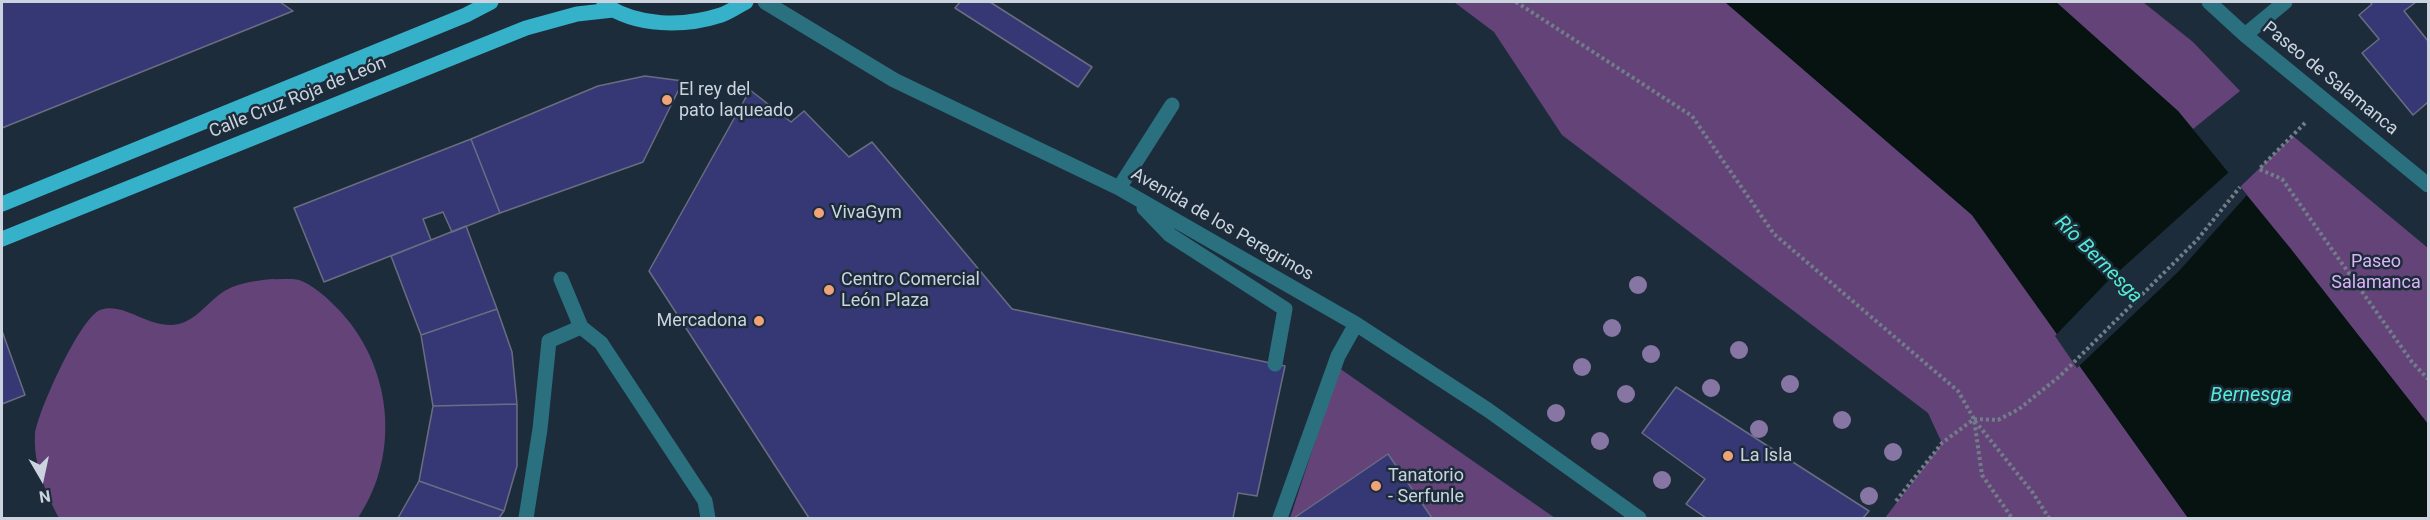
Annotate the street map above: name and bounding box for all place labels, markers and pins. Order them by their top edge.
place label: El rey del pato laqueado [679,79,793,122]
marker: El rey del pato laqueado [660,93,674,107]
place label: VivaGym [831,202,902,224]
marker: VivaGym [812,206,826,220]
place label: Centro Comercial León Plaza [841,269,980,312]
marker: Centro Comercial León Plaza [822,283,836,297]
place label: Mercadona [656,310,747,332]
marker: Mercadona [752,314,766,328]
place label: La Isla [1740,445,1792,467]
marker: La Isla [1721,449,1735,463]
place label: Tanatorio - Serfunle [1388,465,1464,508]
marker: Tanatorio - Serfunle [1369,479,1383,493]

